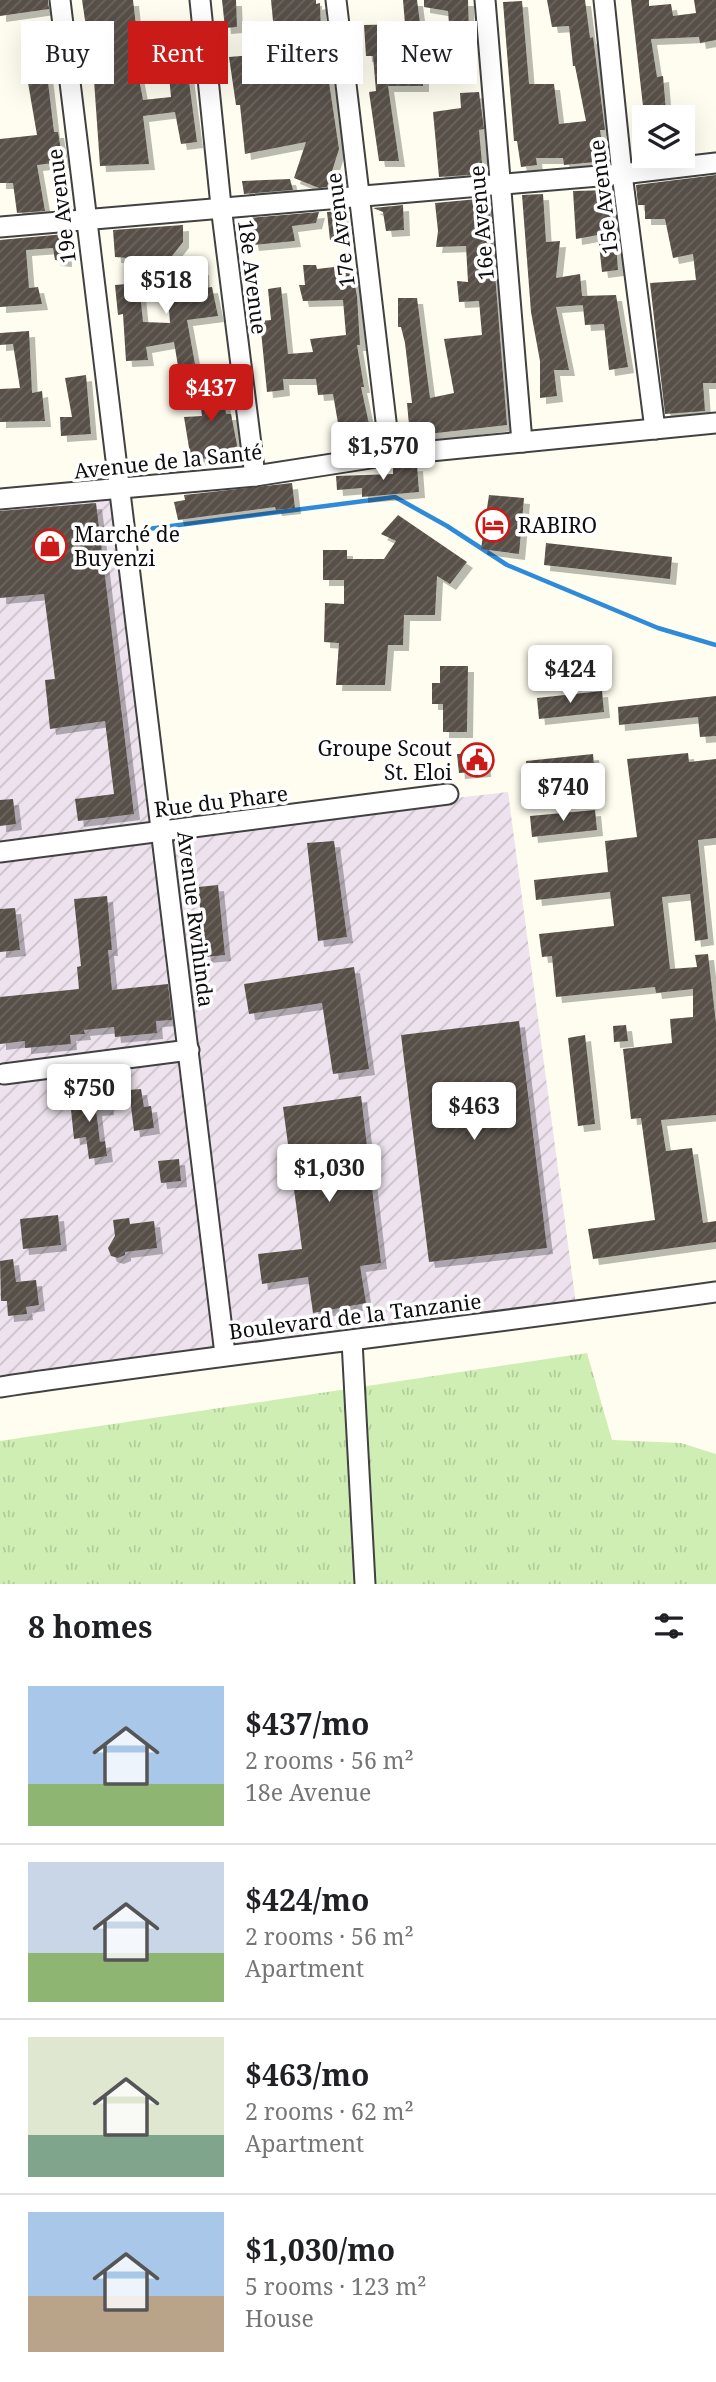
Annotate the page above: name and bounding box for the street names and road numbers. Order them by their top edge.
street label: 15e Avenue [582,138,624,256]
street label: 19e Avenue [40,147,82,265]
street label: 16e Avenue [462,164,500,282]
street label: 17e Avenue [319,171,361,289]
street label: 18e Avenue [232,218,274,336]
street label: Avenue de la Santé [72,437,264,485]
street label: Rue du Phare [153,779,289,823]
street label: Avenue Rwihinda [171,829,221,1009]
street label: Boulevard de la Tanzanie [227,1287,483,1345]

